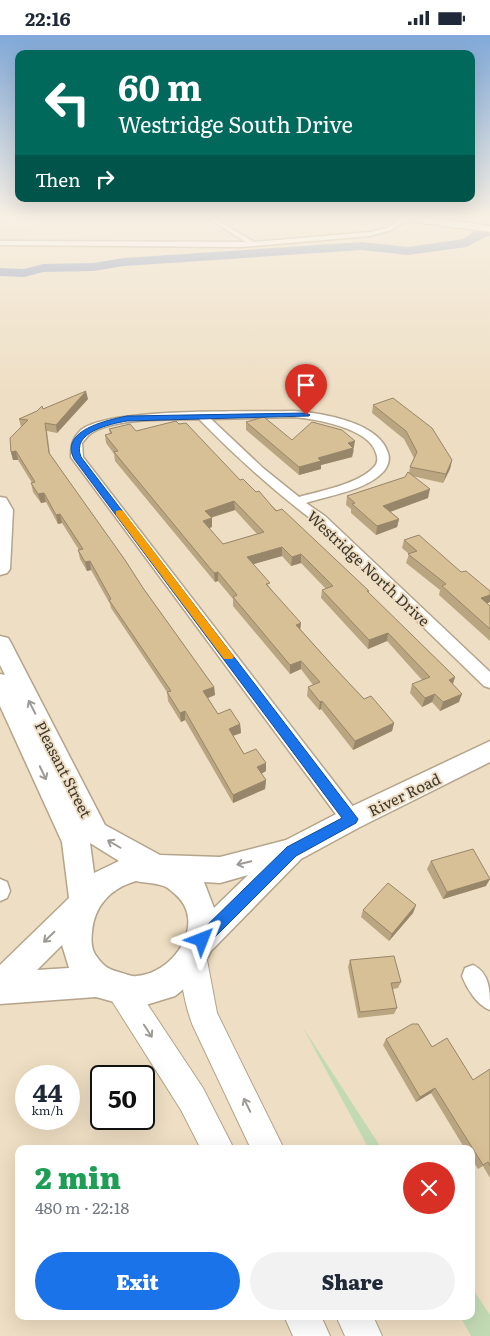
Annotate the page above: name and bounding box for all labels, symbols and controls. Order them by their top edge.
text: 22:16 [25,4,71,32]
text: 60 m [118,60,202,112]
icon: left [35,70,100,135]
text: Westridge South Drive [118,107,353,140]
text: Then [35,165,81,193]
icon: right [91,165,119,193]
pin [285,364,327,415]
icon: arrive [292,371,320,399]
street label: Westridge North Drive [302,505,436,631]
one-way arrow [27,700,36,715]
street label: Pleasant Street [30,717,98,821]
one-way arrow [39,766,49,781]
street label: River Road [364,767,444,821]
one-way arrow [108,838,122,848]
one-way arrow [237,859,253,869]
position arrow [175,913,227,965]
one-way arrow [43,931,55,943]
one-way arrow [143,1024,153,1038]
speed limit sign: 50 [90,1065,155,1130]
text: 44 [32,1073,63,1110]
one-way arrow [242,1098,251,1113]
text: km/h [32,1101,63,1119]
text: 2 min [35,1154,121,1198]
button: close [403,1162,455,1214]
text: 480 m · 22:18 [35,1195,129,1219]
button: Exit [35,1252,240,1310]
button: Share [250,1252,455,1310]

